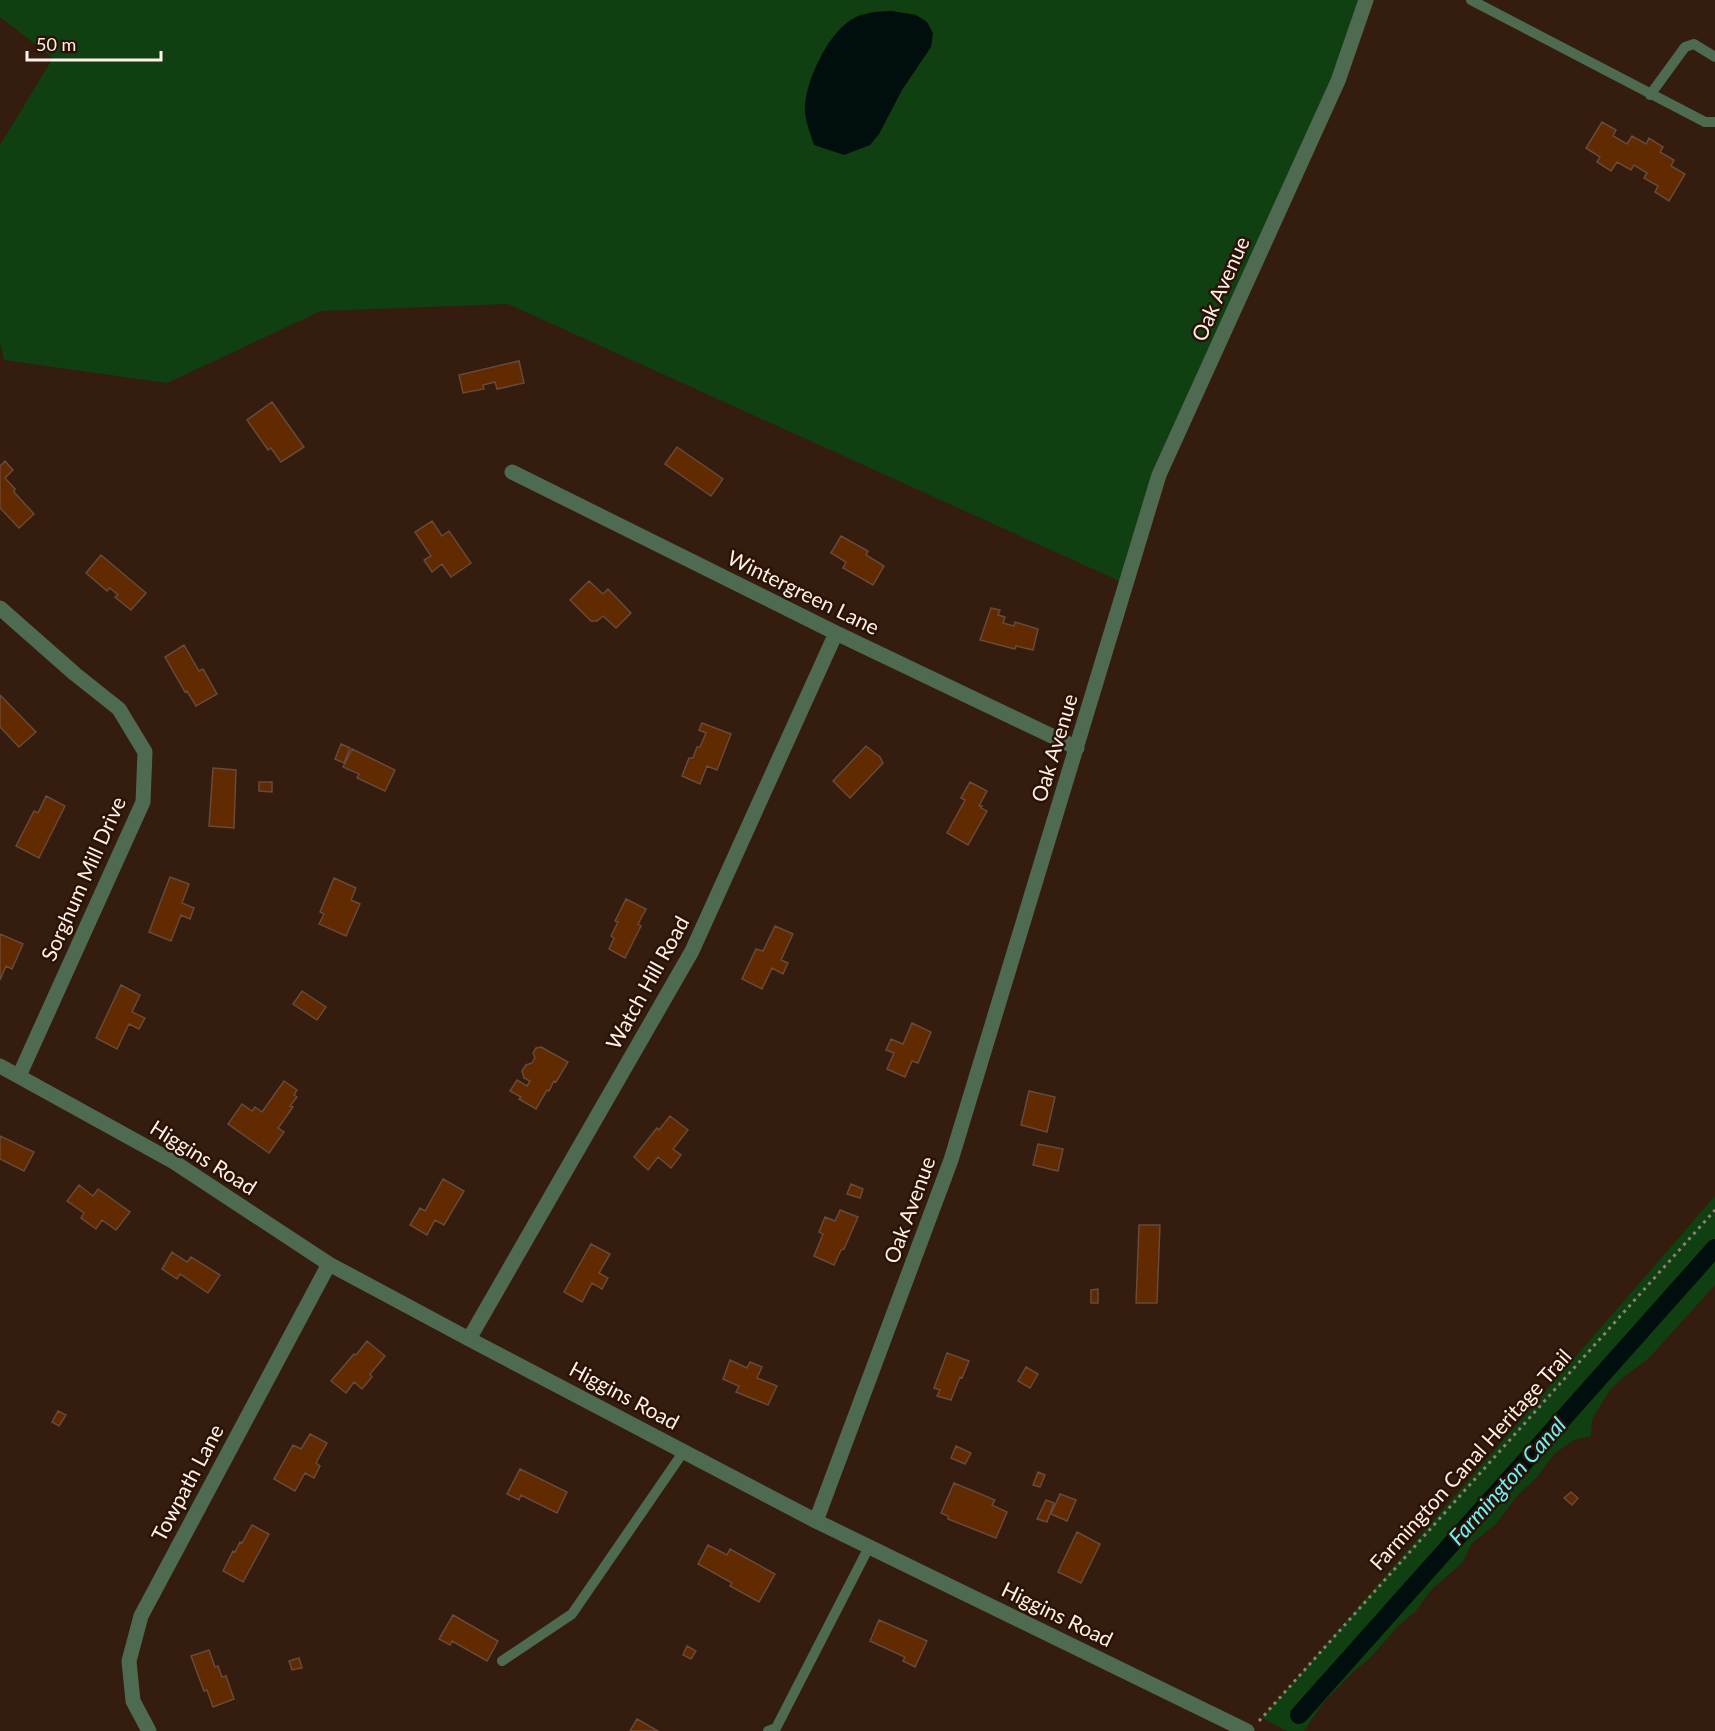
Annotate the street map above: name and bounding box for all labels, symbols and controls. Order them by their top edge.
scale bar [27,24,160,62]
text: 50 m [36,33,76,55]
street label: Oak Avenue [1185,232,1254,345]
street label: Wintergreen Lane [724,544,884,639]
street label: Oak Avenue [1025,690,1082,805]
street label: Sorghum Mill Drive [35,792,130,964]
street label: Watch Hill Road [600,911,694,1053]
street label: Higgins Road [146,1114,262,1199]
street label: Oak Avenue [878,1153,939,1266]
street label: Farmington Canal Heritage Trail [1365,1344,1577,1576]
street label: Higgins Road [566,1355,684,1434]
water label: Farmington Canal [1443,1412,1571,1550]
street label: Towpath Lane [145,1420,228,1545]
street label: Higgins Road [998,1576,1117,1651]

